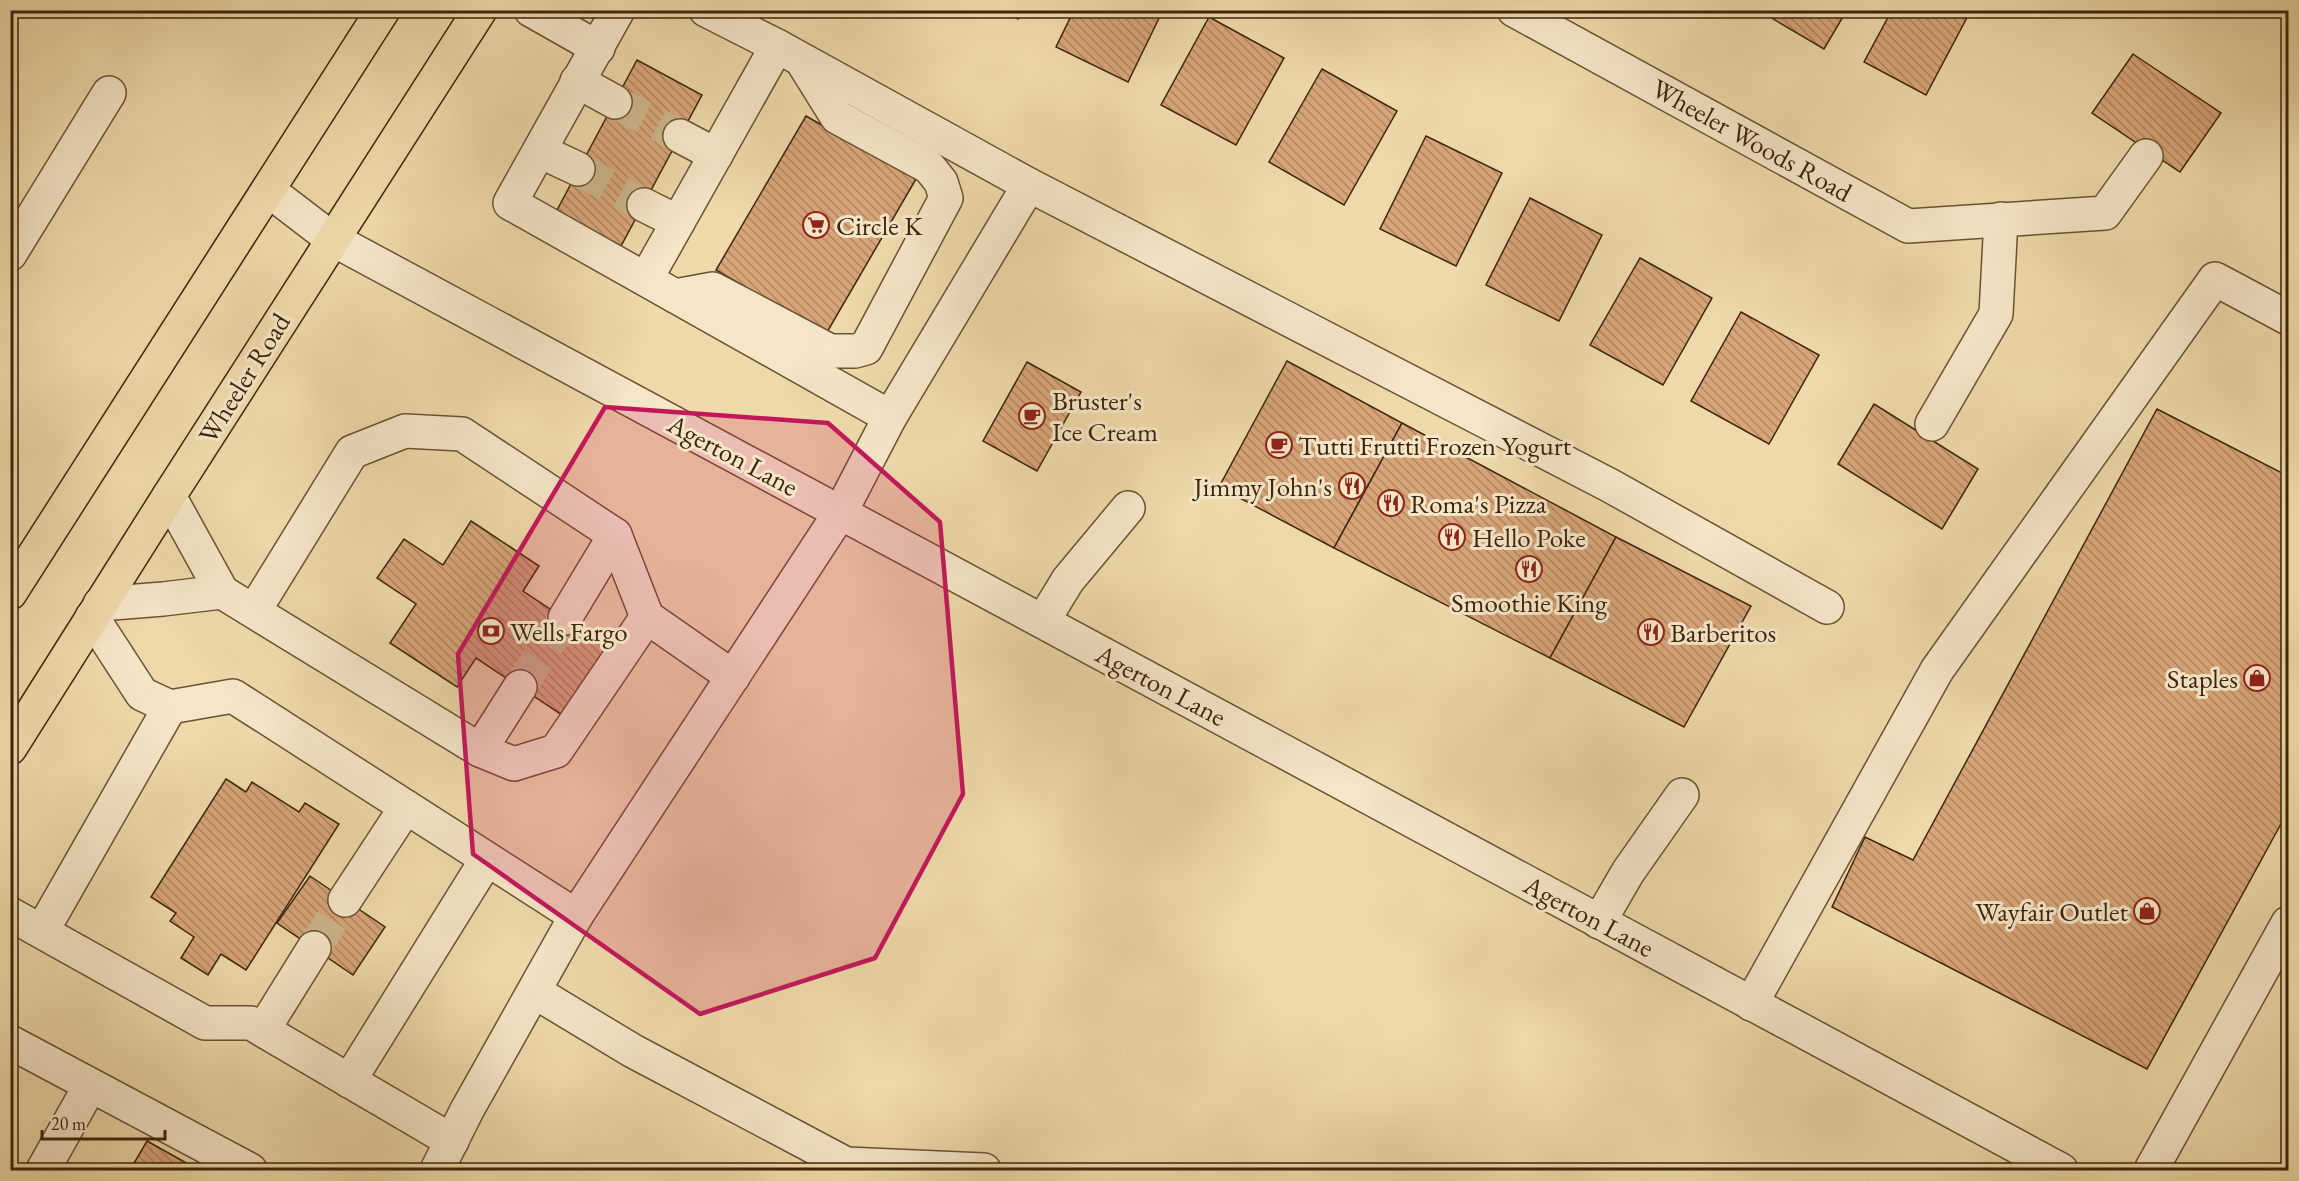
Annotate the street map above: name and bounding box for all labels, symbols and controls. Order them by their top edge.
street label: Wheeler Woods Road [1646,70,1859,210]
place label: Circle K [836,208,923,243]
supermarket icon: Circle K [801,210,831,240]
street label: Wheeler Road [190,306,298,450]
place label: Bruster's Ice Cream [1052,383,1158,449]
cafe icon: Bruster's Ice Cream [1017,401,1047,431]
street label: Agerton Lane [661,406,804,504]
place label: Tutti Frutti Frozen Yogurt [1298,428,1572,463]
cafe icon: Tutti Frutti Frozen Yogurt [1264,430,1294,460]
place label: Jimmy John's [1192,469,1332,504]
restaurant icon: Jimmy John's [1337,471,1367,501]
place label: Roma's Pizza [1410,486,1547,521]
restaurant icon: Roma's Pizza [1376,488,1406,518]
place label: Hello Poke [1472,520,1586,555]
restaurant icon: Hello Poke [1437,522,1467,552]
restaurant icon: Smoothie King [1514,554,1544,584]
place label: Smoothie King [1451,585,1607,620]
place label: Wells Fargo [510,614,628,649]
place label: Barberitos [1670,615,1776,650]
bank icon: Wells Fargo [476,616,506,646]
restaurant icon: Barberitos [1636,617,1666,647]
street label: Agerton Lane [1089,636,1232,734]
place label: Staples [2167,661,2238,696]
shop icon: Staples [2242,663,2272,693]
street label: Agerton Lane [1517,867,1660,965]
place label: Wayfair Outlet [1975,894,2129,929]
shop icon: Wayfair Outlet [2132,896,2162,926]
scale bar [42,1103,165,1141]
text: 20 m [51,1112,86,1135]

